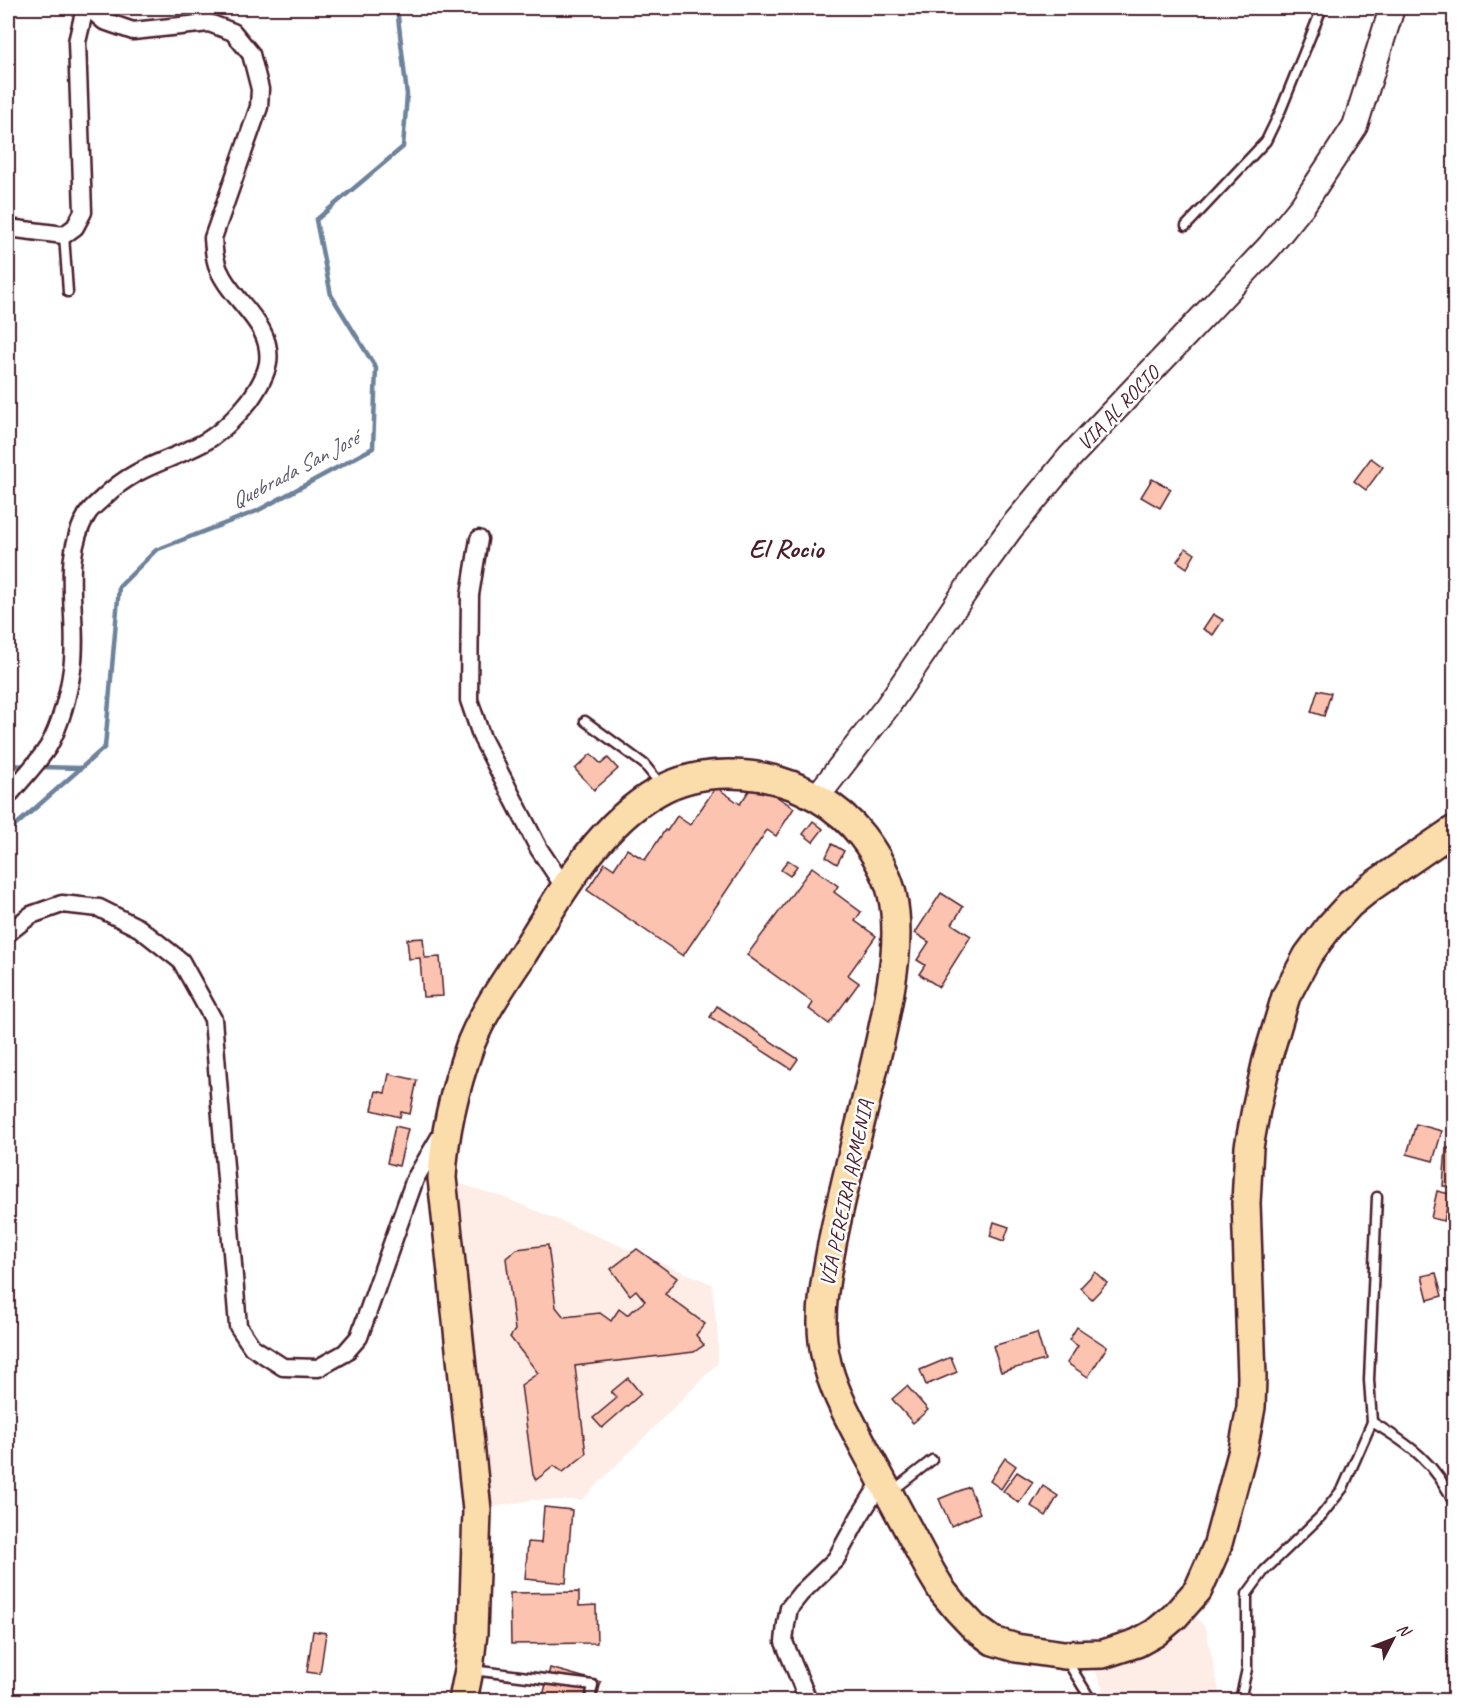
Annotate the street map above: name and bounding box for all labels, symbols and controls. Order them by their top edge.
street label: VIA AL ROCIO [1071,358,1167,456]
water label: Quebrada San José [226,421,369,515]
district label: El Rocio [749,531,826,565]
street label: VÍA PEREIRA ARMENIA [814,1097,879,1288]
north arrow [1363,1609,1423,1669]
text: N [1393,1619,1416,1642]

